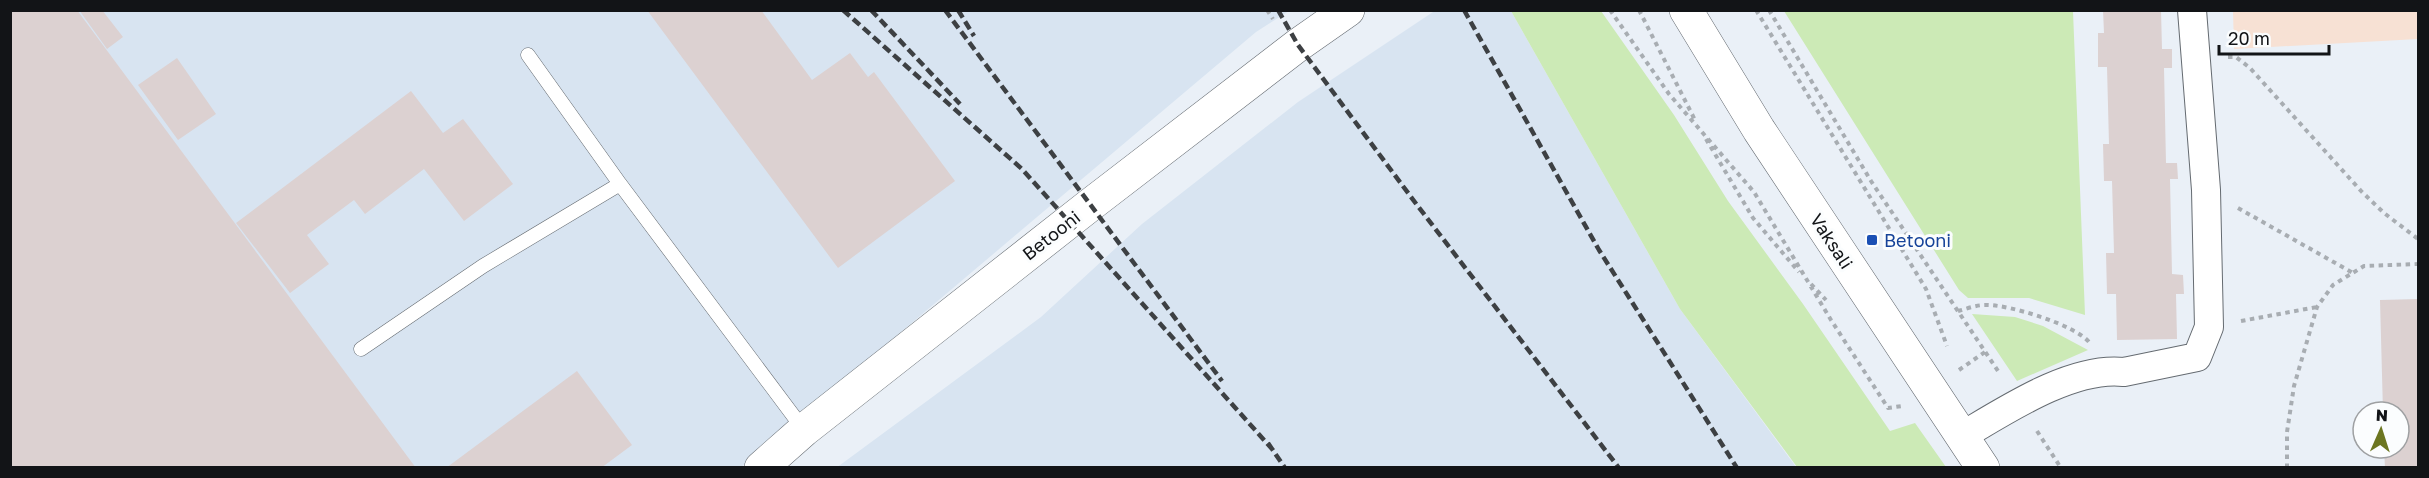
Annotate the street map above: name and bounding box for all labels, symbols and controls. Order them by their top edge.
scale bar [2219,18,2328,56]
text: 20 m [2228,27,2270,49]
street label: Betooni [1018,206,1084,264]
street label: Vaksali [1806,209,1858,273]
place label: Betooni [1884,229,1951,251]
marker: Betooni [1865,233,1879,247]
north arrow [2351,400,2411,460]
text: N [2375,405,2388,425]

